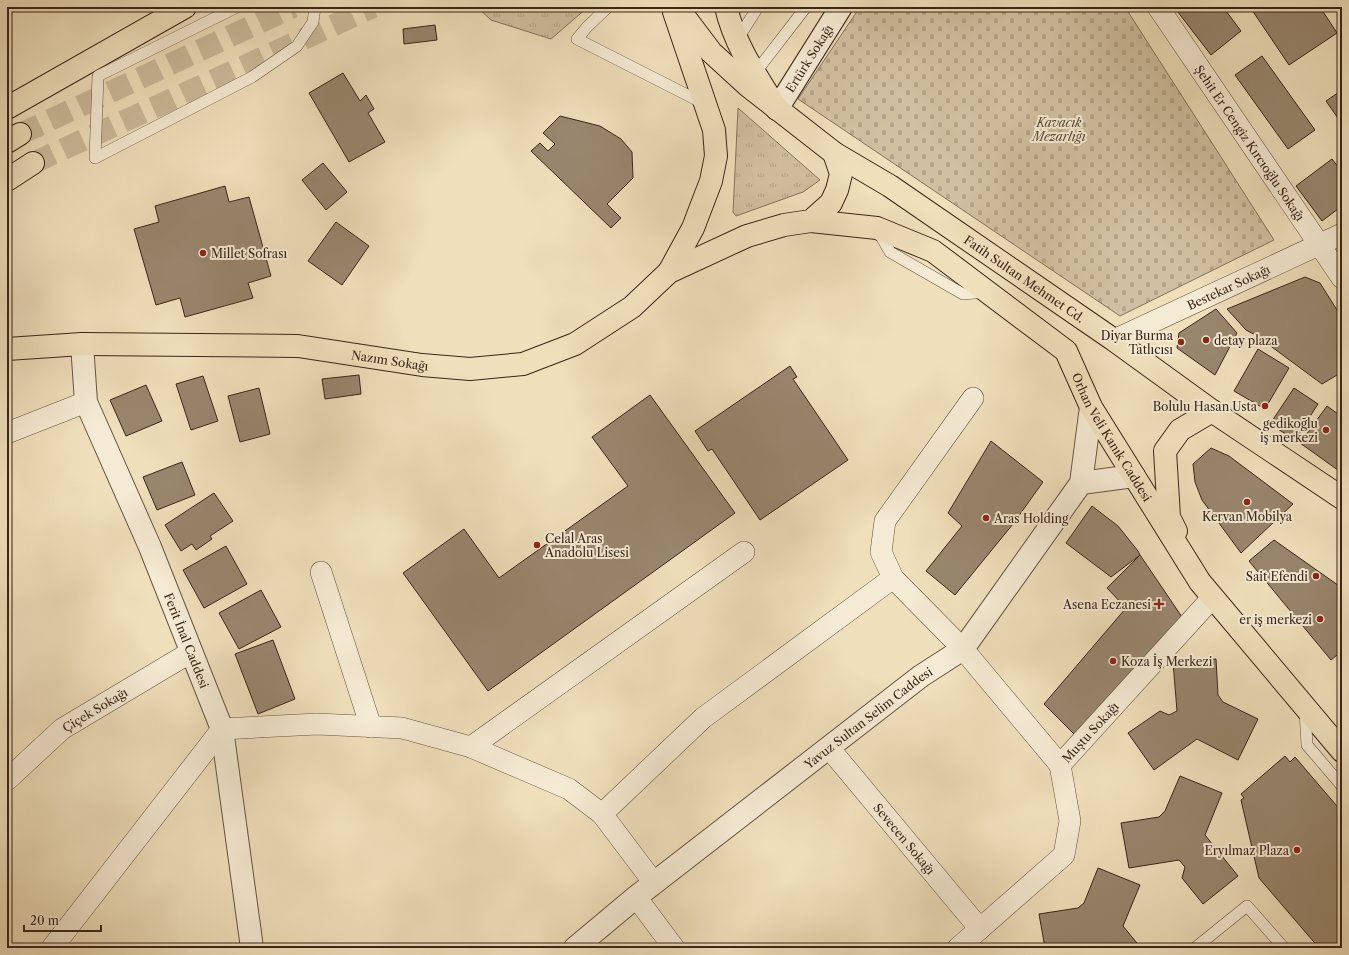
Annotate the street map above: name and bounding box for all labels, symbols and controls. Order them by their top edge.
street label: Ertürk Sokağı [782,21,836,95]
street label: Şehit Er Cengiz Kırcıoğlu Sokağı [1192,62,1308,224]
park label: Kavacık Mezarlığı [1030,115,1086,144]
street label: Fatih Sultan Mehmet Cd. [961,232,1088,325]
place label: Millet Sofrası [211,246,287,261]
marker: Millet Sofrası [198,248,208,258]
street label: Bestekar Sokağı [1184,261,1272,313]
place label: Diyar Burma Tatlıcısı [1101,328,1174,357]
place label: detay plaza [1214,333,1278,348]
marker: detay plaza [1201,335,1211,345]
marker: Diyar Burma Tatlıcısı [1176,337,1186,347]
street label: Nazım Sokağı [350,347,429,373]
street label: Orhan Veli Kanık Caddesi [1069,370,1156,504]
place label: Bolulu Hasan Usta [1153,399,1258,414]
marker: Bolulu Hasan Usta [1260,401,1270,411]
place label: gedikoğlu iş merkezi [1260,416,1319,445]
marker: gedikoğlu iş merkezi [1321,425,1331,435]
marker: Kervan Mobilya [1242,497,1252,507]
place label: Kervan Mobilya [1202,509,1293,524]
place label: Aras Holding [993,511,1069,526]
marker: Aras Holding [981,513,991,523]
place label: Celal Aras Anadolu Lisesi [544,531,629,560]
marker: Celal Aras Anadolu Lisesi [532,540,542,550]
place label: Sait Efendi [1246,569,1308,584]
marker: Sait Efendi [1311,571,1321,581]
street label: Ferit İnal Caddesi [161,591,213,690]
place label: Asena Eczanesi [1062,597,1151,612]
marker: Asena Eczanesi [1154,599,1164,609]
place label: er iş merkezi [1239,612,1312,627]
marker: er iş merkezi [1315,614,1325,624]
place label: Koza İş Merkezi [1121,653,1213,669]
marker: Koza İş Merkezi [1108,656,1118,666]
street label: Yavuz Sultan Selim Caddesi [800,663,935,772]
street label: Çiçek Sokağı [59,684,130,735]
street label: Muştu Sokağı [1059,698,1122,765]
street label: Sevecen Sokağı [871,800,939,877]
place label: Eryılmaz Plaza [1205,843,1290,858]
marker: Eryılmaz Plaza [1292,845,1302,855]
scale bar [24,907,101,933]
text: 20 m [30,913,59,928]

